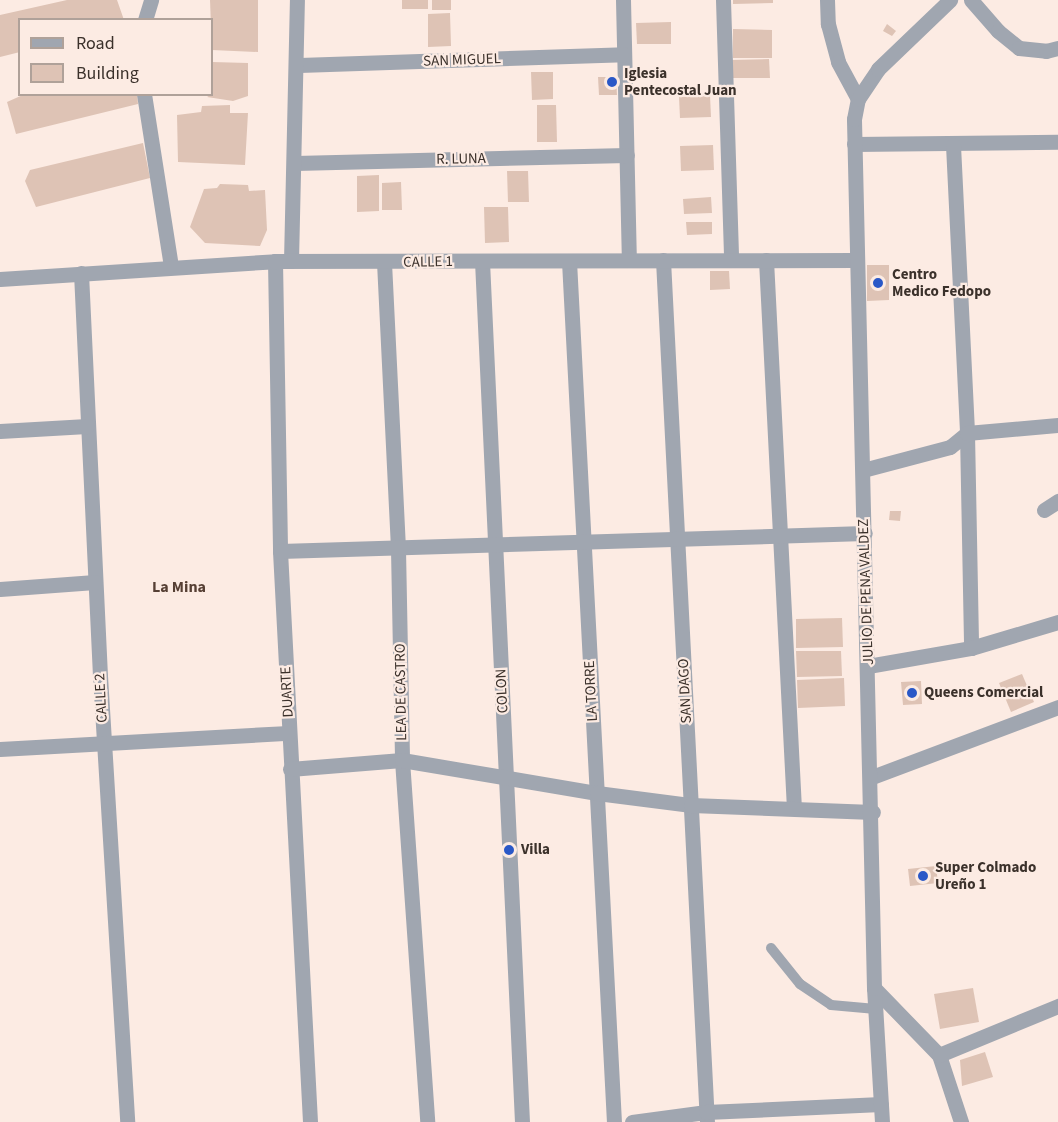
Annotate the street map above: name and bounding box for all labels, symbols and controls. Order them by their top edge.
legend [18,18,213,96]
text: Road [76,31,115,56]
street label: SAN MIGUEL [423,50,501,70]
text: Building [76,61,139,86]
place label: Iglesia Pentecostal Juan [624,64,737,99]
marker: Iglesia Pentecostal Juan [605,75,619,89]
street label: R. LUNA [436,150,486,168]
street label: CALLE 1 [403,253,453,271]
place label: Centro Medico Fedopo [892,265,991,300]
marker: Centro Medico Fedopo [869,274,887,292]
street label: JULIO DE PENA VALDEZ [854,518,878,666]
district label: La Mina [152,577,206,597]
street label: LEA DE CASTRO [391,643,411,741]
street label: SAN DAGO [674,658,696,724]
street label: LA TORRE [580,660,602,722]
street label: DUARTE [277,666,297,718]
street label: COLON [492,668,512,714]
street label: CALLE 2 [91,673,111,723]
place label: Queens Comercial [924,684,1043,702]
marker: Queens Comercial [905,686,919,700]
place label: Villa [521,841,550,859]
marker: Villa [502,843,516,857]
place label: Super Colmado Ureño 1 [935,858,1036,893]
marker: Super Colmado Ureño 1 [916,869,930,883]

